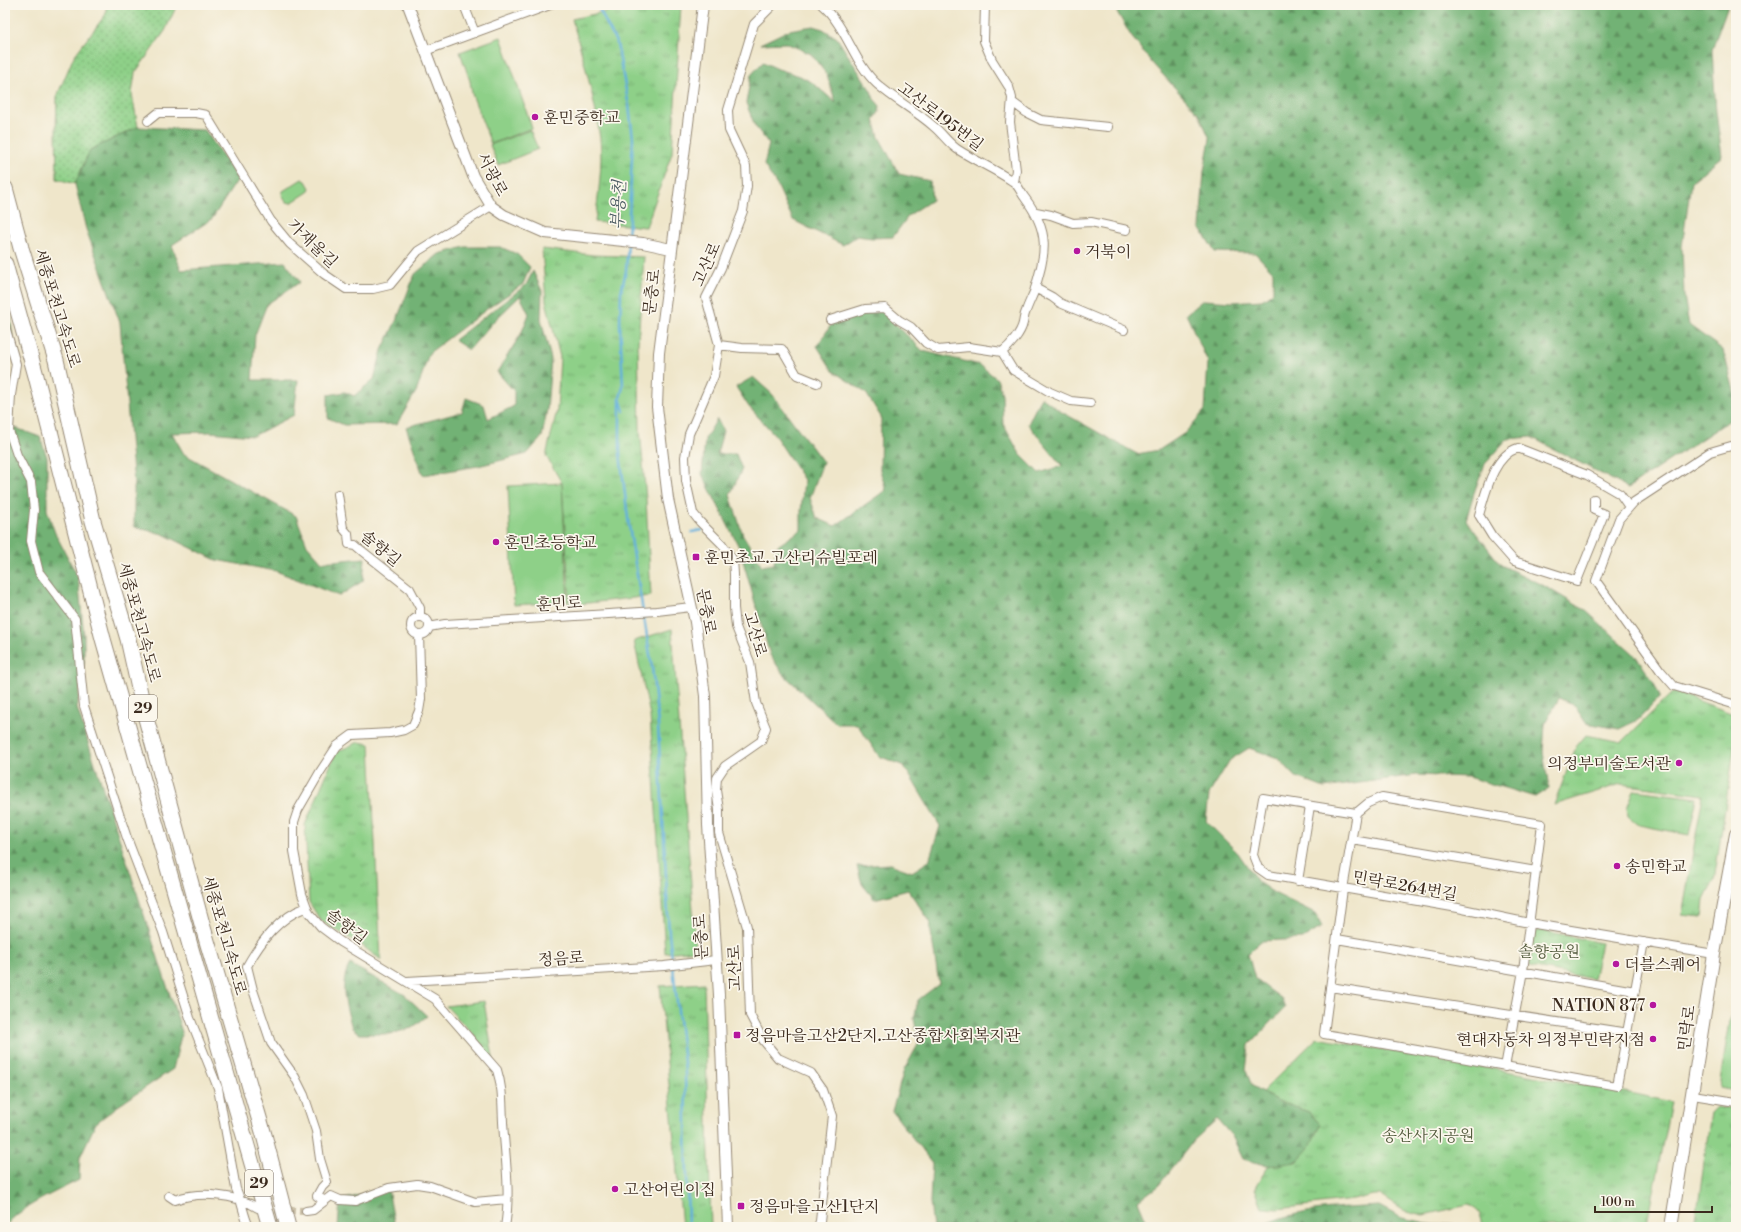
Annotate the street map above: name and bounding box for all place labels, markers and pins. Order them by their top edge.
place label: 훈민중학교 [543,108,620,128]
marker: 훈민중학교 [530,112,540,122]
place label: 거북이 [1085,242,1131,262]
marker: 거북이 [1072,246,1082,256]
place label: 훈민초등학교 [504,533,597,553]
marker: 훈민초등학교 [491,537,501,547]
place label: 훈민초교.고산리슈빌포레 [704,548,878,568]
marker: 훈민초교.고산리슈빌포레 [691,552,701,562]
place label: 의정부미술도서관 [1547,754,1672,774]
marker: 의정부미술도서관 [1674,758,1684,768]
place label: 송민학교 [1625,857,1687,877]
marker: 송민학교 [1612,861,1622,871]
place label: 더블스퀘어 [1624,955,1701,975]
marker: 더블스퀘어 [1611,959,1621,969]
place label: NATION 877 [1552,996,1645,1016]
marker: NATION 877 [1648,1000,1658,1010]
place label: 정음마을고산2단지.고산종합사회복지관 [745,1026,1021,1046]
marker: 정음마을고산2단지.고산종합사회복지관 [732,1030,742,1040]
place label: 현대자동차 의정부민락지점 [1456,1030,1645,1050]
marker: 현대자동차 의정부민락지점 [1648,1034,1658,1044]
place label: 고산어린이집 [623,1180,716,1200]
marker: 고산어린이집 [610,1184,620,1194]
place label: 정음마을고산1단지 [749,1197,880,1217]
marker: 정음마을고산1단지 [736,1201,746,1211]

